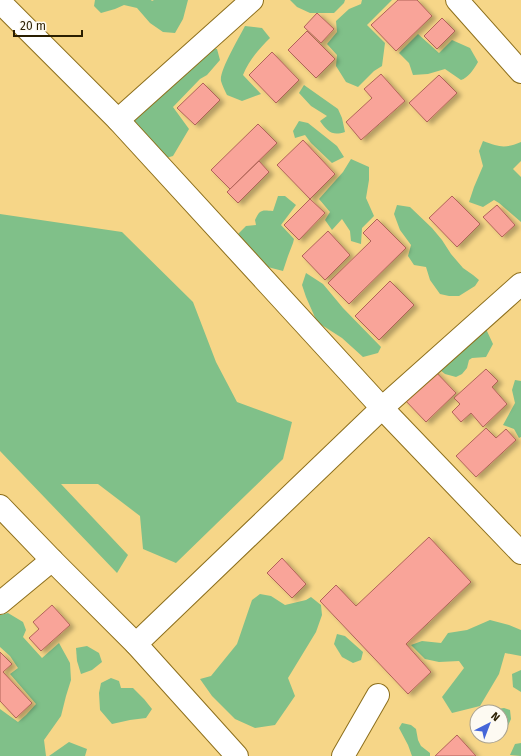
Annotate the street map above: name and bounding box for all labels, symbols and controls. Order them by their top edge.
scale bar [14,12,82,38]
text: 20 m [20,19,46,33]
north arrow [469,704,509,744]
text: N [488,710,502,724]

